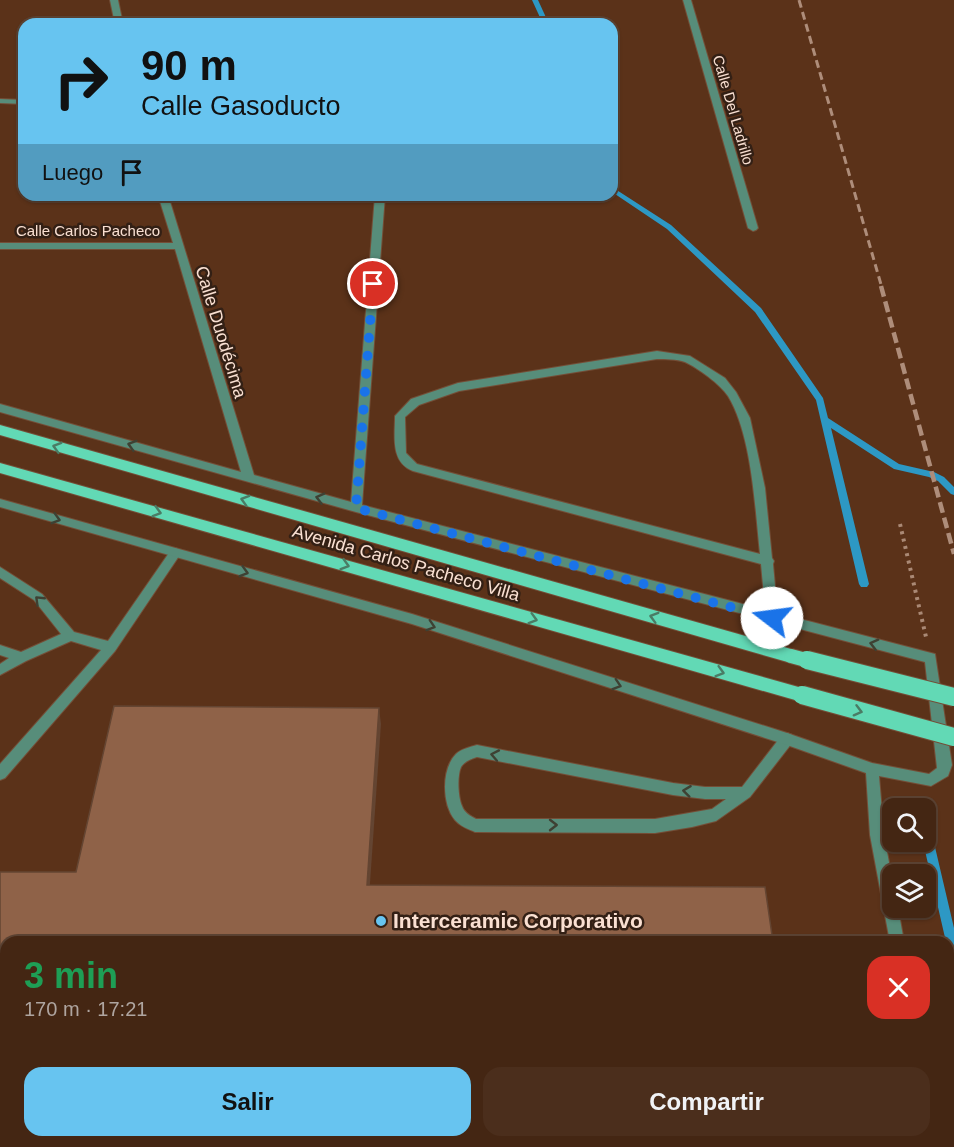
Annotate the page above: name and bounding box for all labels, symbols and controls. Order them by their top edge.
icon: right [42,42,120,120]
text: 90 m [141,42,237,89]
street label: Calle Del Ladrillo [710,53,757,167]
text: Calle Gasoducto [141,91,341,121]
icon: arrive [115,156,148,189]
text: Luego [42,160,103,185]
street label: Calle Carlos Pacheco [16,222,160,239]
pin [347,258,398,309]
street label: Calle Duodécima [191,264,251,401]
icon: arrive [356,267,389,300]
one-way arrow [127,440,138,452]
one-way arrow [52,441,62,454]
one-way arrow [315,493,326,505]
one-way arrow [240,495,250,507]
one-way arrow [151,505,162,517]
one-way arrow [50,512,61,524]
street label: Avenida Carlos Pacheco Villa [290,521,523,605]
one-way arrow [340,558,350,571]
one-way arrow [238,565,249,577]
position arrow [740,586,804,650]
one-way arrow [35,596,45,607]
one-way arrow [527,612,537,624]
one-way arrow [649,612,660,624]
one-way arrow [425,619,436,631]
one-way arrow [869,639,880,651]
one-way arrow [714,665,725,677]
one-way arrow [611,678,622,690]
one-way arrow [853,703,863,716]
one-way arrow [491,749,501,762]
one-way arrow [682,785,691,798]
map controls [882,798,936,918]
button: search [882,798,936,852]
one-way arrow [548,819,557,831]
button: layers [882,864,936,918]
place label: Interceramic Corporativo [393,909,643,932]
marker: Interceramic Corporativo [374,914,388,928]
text: 3 min [24,955,118,996]
button: close [867,956,930,1019]
text: 170 m · 17:21 [24,998,147,1020]
button: Salir [24,1067,471,1136]
button: Compartir [483,1067,930,1136]

